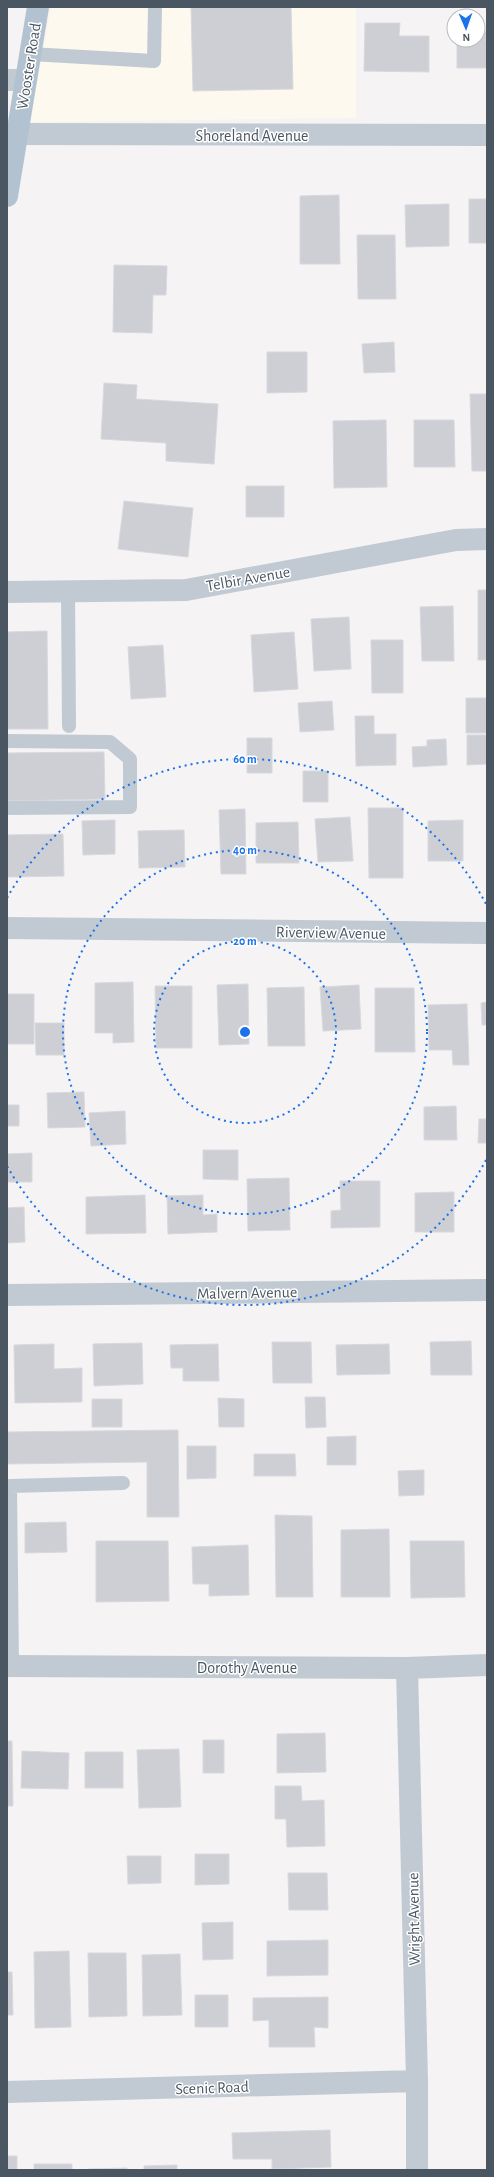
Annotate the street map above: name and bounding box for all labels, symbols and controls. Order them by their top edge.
north arrow [446,8,486,48]
street label: Wooster Road [14,22,44,110]
text: N [462,32,470,43]
street label: Shoreland Avenue [196,128,308,144]
street label: Telbir Avenue [205,564,291,594]
text: 60 m [233,753,257,765]
text: 40 m [233,844,257,856]
street label: Riverview Avenue [276,924,386,942]
text: 20 m [233,935,257,947]
centre of rings [238,1025,252,1039]
street label: Malvern Avenue [197,1284,297,1302]
street label: Dorothy Avenue [197,1660,297,1677]
street label: Wright Avenue [405,1872,423,1966]
street label: Scenic Road [175,2079,249,2097]

